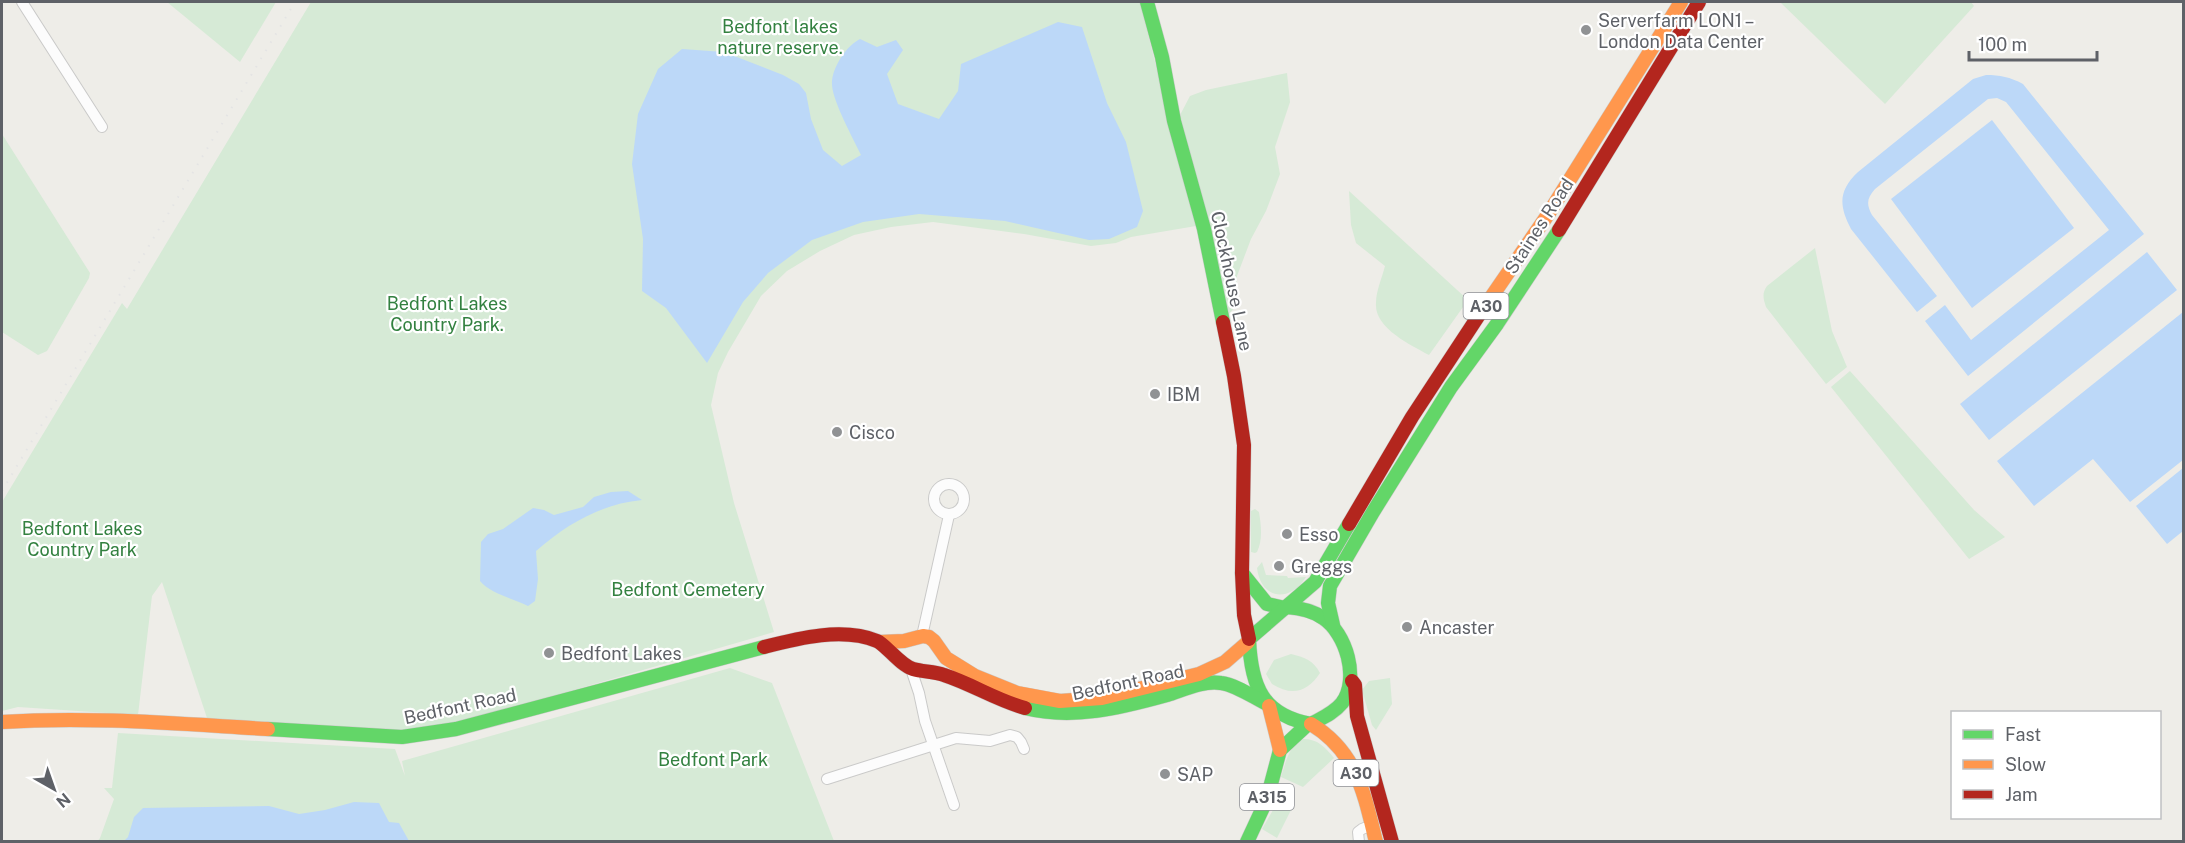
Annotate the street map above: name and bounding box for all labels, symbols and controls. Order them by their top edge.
place label: Serverfarm LON1 – London Data Center [1598,10,1764,52]
park label: Bedfont lakes nature reserve. [717,16,843,58]
marker: Serverfarm LON1 – London Data Center [1579,23,1593,37]
scale bar [1969,24,2096,62]
text: 100 m [1978,34,2027,55]
street label: Staines Road [1500,174,1578,278]
street label: Clockhouse Lane [1207,209,1257,353]
park label: Bedfont Lakes Country Park. [387,293,507,335]
road number: A30 [1464,293,1508,319]
place label: IBM [1167,384,1200,405]
marker: IBM [1148,387,1162,401]
place label: Cisco [849,422,895,443]
marker: Cisco [830,425,844,439]
park label: Bedfont Lakes Country Park [22,518,142,560]
place label: Esso [1299,524,1338,545]
marker: Esso [1280,527,1294,541]
place label: Greggs [1291,556,1352,577]
marker: Greggs [1272,559,1286,573]
park label: Bedfont Cemetery [611,579,765,600]
place label: Ancaster [1419,617,1495,638]
marker: Ancaster [1400,620,1414,634]
place label: Bedfont Lakes [561,643,682,664]
marker: Bedfont Lakes [542,646,556,660]
street label: Bedfont Road [1070,660,1186,704]
street label: Bedfont Road [402,684,518,728]
legend [1951,711,2161,819]
text: Fast [2005,724,2041,745]
park label: Bedfont Park [658,749,768,770]
text: Slow [2005,754,2046,775]
north arrow [24,759,84,819]
road number: A30 [1334,760,1378,786]
place label: SAP [1177,764,1213,785]
marker: SAP [1158,767,1172,781]
road number: A315 [1240,784,1294,810]
text: Jam [2005,784,2038,805]
text: N [52,789,74,811]

